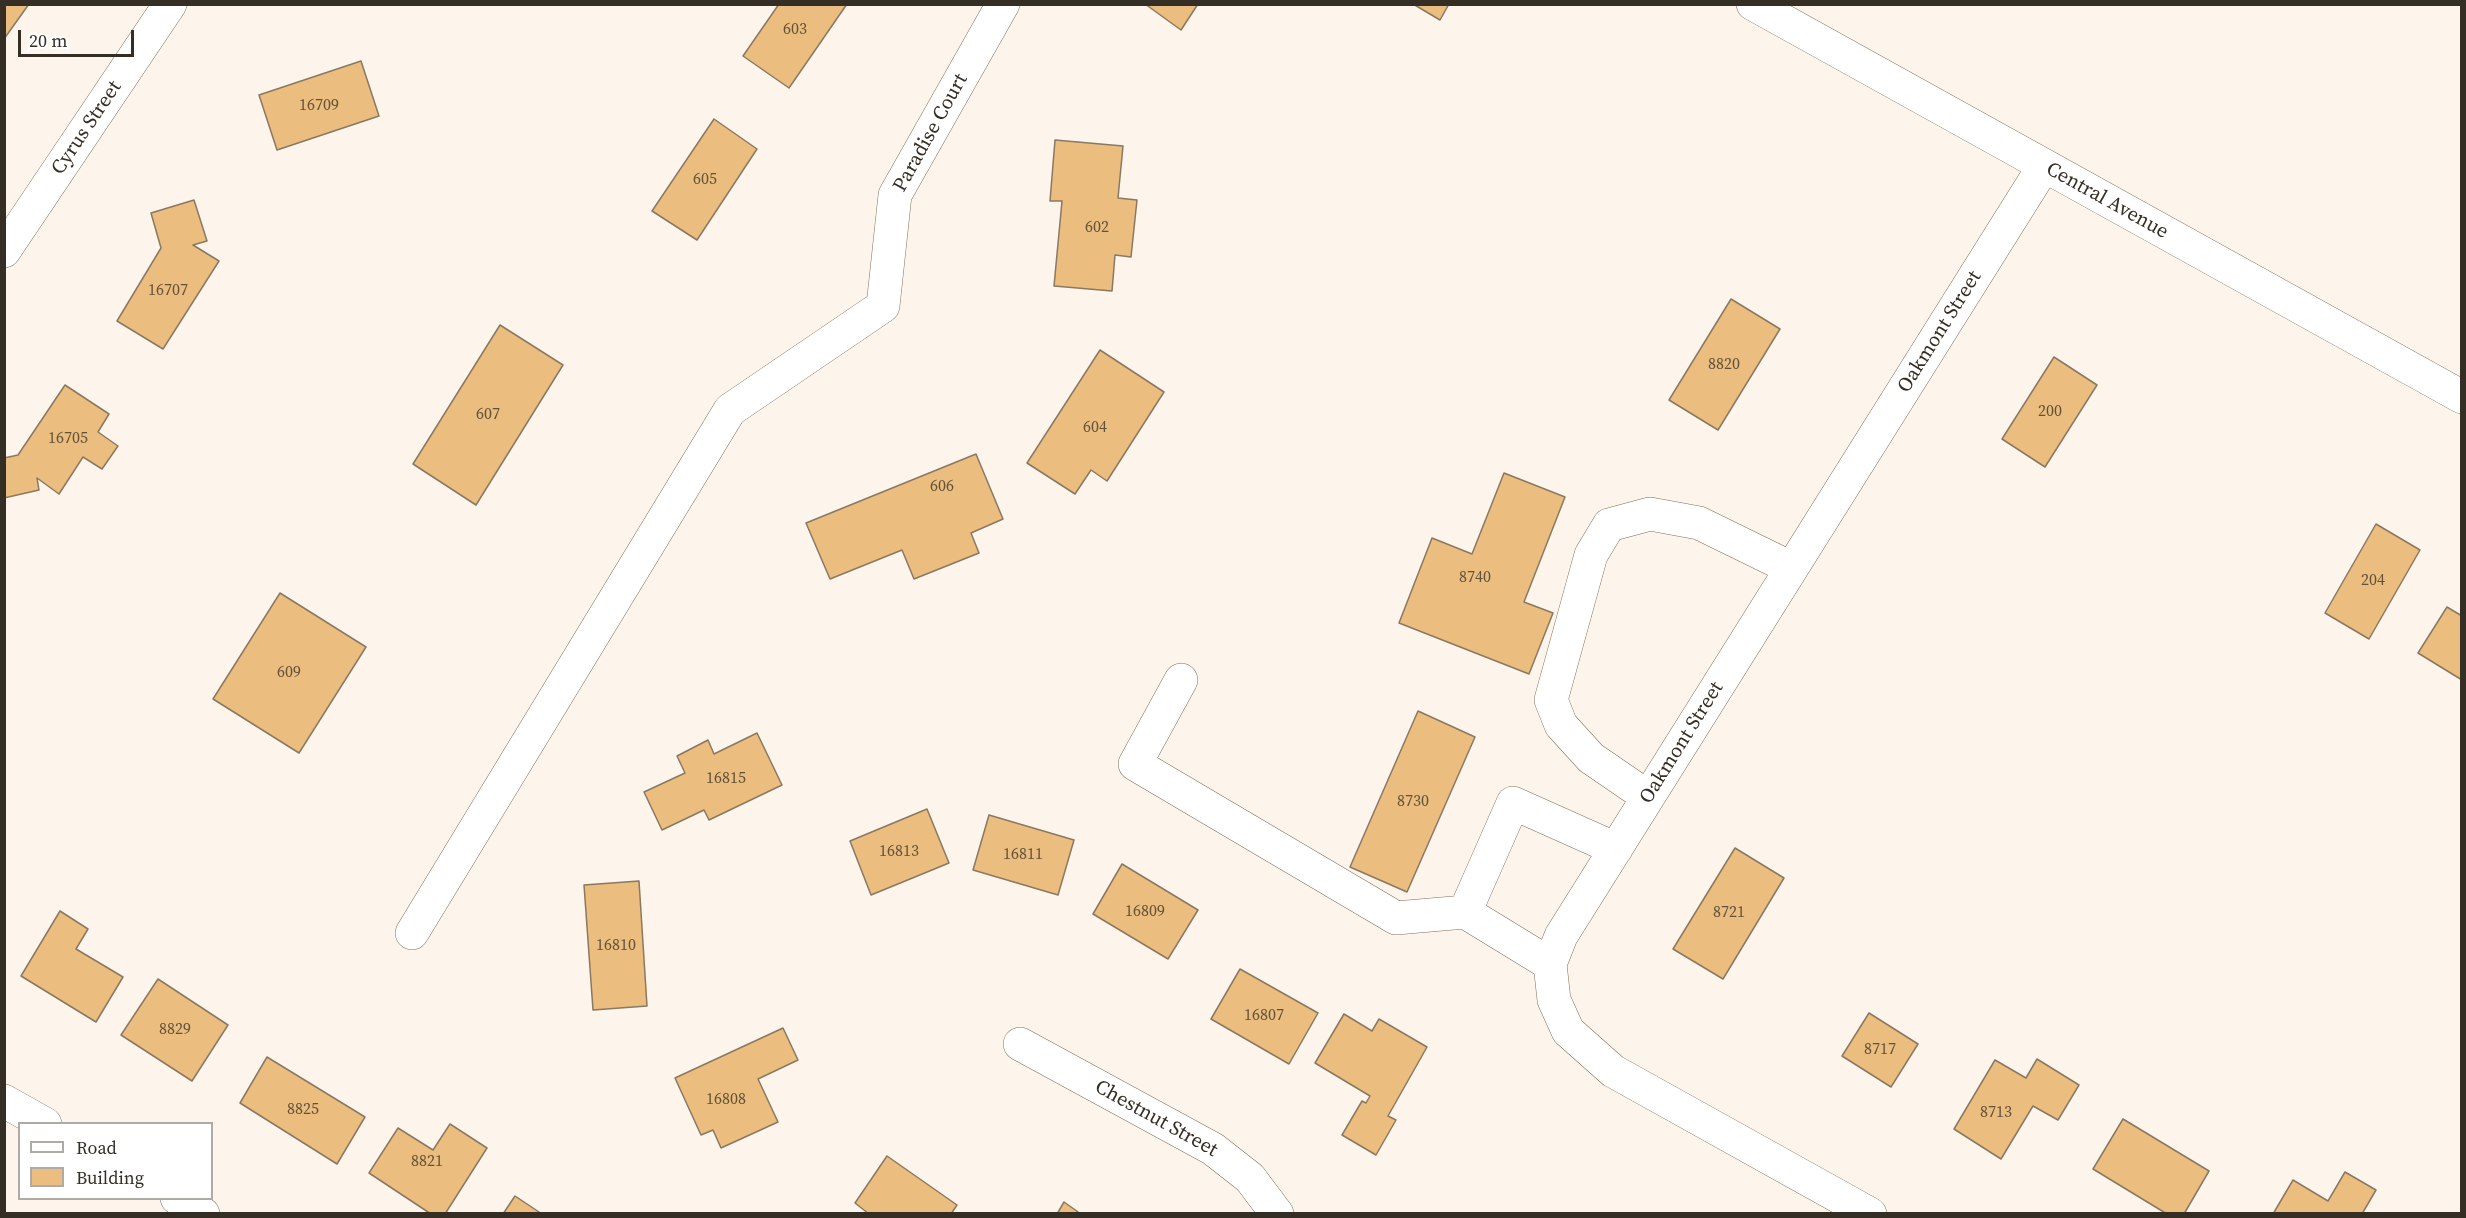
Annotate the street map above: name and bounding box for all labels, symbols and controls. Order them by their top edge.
scale bar [21,18,136,56]
house number: 603 [783,20,807,40]
text: 20 m [29,28,67,53]
street label: Paradise Court [889,70,973,196]
street label: Cyrus Street [47,77,127,179]
house number: 16709 [299,96,339,116]
street label: Central Avenue [2042,158,2172,244]
house number: 605 [693,170,717,190]
house number: 602 [1085,218,1109,238]
street label: Oakmont Street [1893,267,1987,397]
house number: 16707 [148,281,188,301]
house number: 8820 [1708,355,1740,375]
house number: 200 [2038,402,2062,422]
house number: 607 [476,405,500,425]
house number: 604 [1083,418,1107,438]
house number: 16705 [48,429,88,449]
house number: 606 [930,477,954,497]
house number: 8740 [1459,568,1491,588]
house number: 204 [2361,571,2385,591]
house number: 609 [277,663,301,683]
street label: Oakmont Street [1635,678,1729,808]
house number: 16815 [706,769,746,789]
house number: 8730 [1397,792,1429,812]
house number: 16813 [879,842,919,862]
house number: 16811 [1003,845,1043,865]
house number: 16809 [1125,902,1165,922]
house number: 8721 [1713,903,1745,923]
house number: 16810 [596,936,636,956]
house number: 16807 [1244,1006,1284,1026]
house number: 8829 [159,1020,191,1040]
house number: 8717 [1864,1040,1896,1060]
street label: Chestnut Street [1090,1075,1222,1163]
house number: 16808 [706,1090,746,1110]
house number: 8825 [287,1100,319,1120]
house number: 8713 [1980,1103,2012,1123]
legend [18,1122,213,1200]
text: Road [76,1135,117,1160]
house number: 8821 [411,1152,443,1172]
text: Building [76,1165,144,1190]

